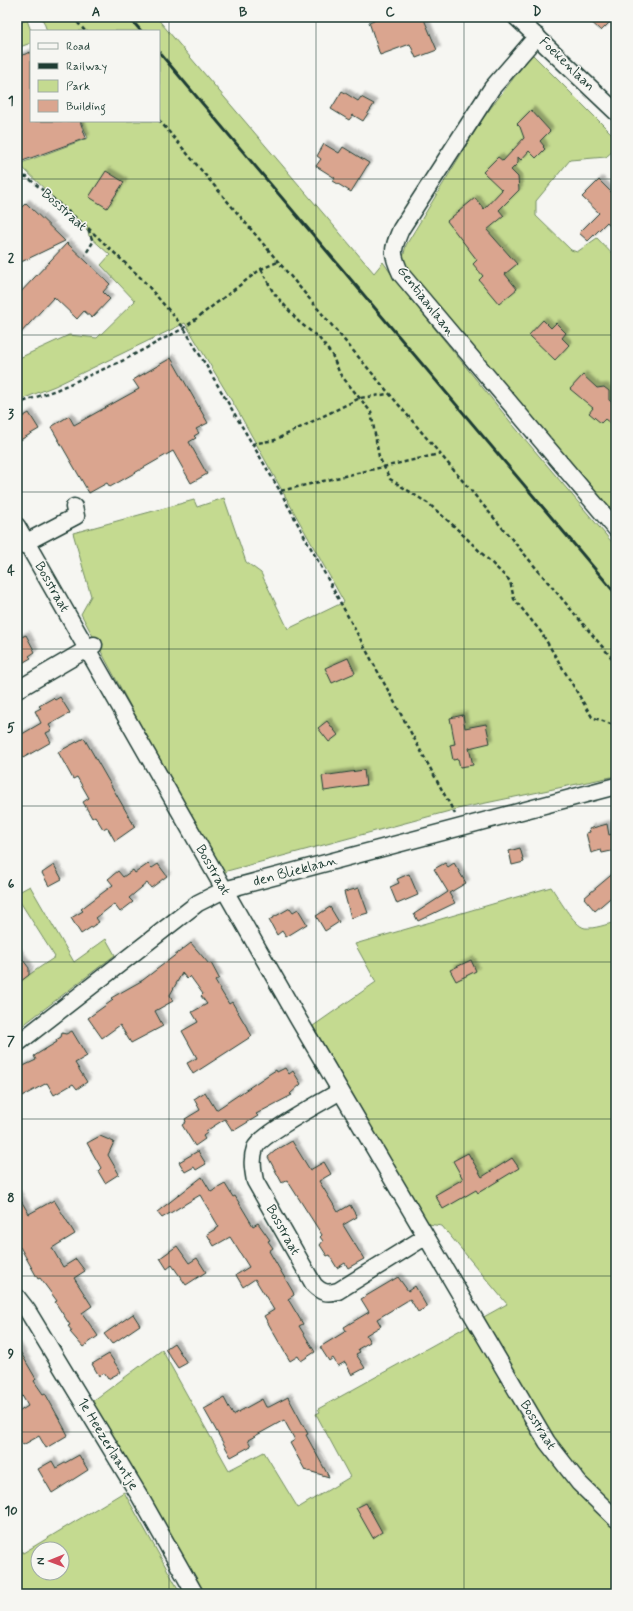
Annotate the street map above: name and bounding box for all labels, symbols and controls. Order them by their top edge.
text: A [92,4,100,21]
text: B [239,4,248,21]
text: C [385,4,395,21]
text: D [533,4,542,21]
legend [30,30,160,122]
street label: Foekenlaan [535,33,599,95]
text: Road [66,39,90,55]
text: Railway [66,59,108,75]
text: Park [66,79,90,95]
text: 1 [8,93,14,110]
text: Building [66,99,106,116]
street label: Bosstraat [37,185,91,235]
text: 2 [8,250,15,267]
street label: Gentiaanlaan [393,262,459,340]
text: 3 [8,406,14,423]
street label: Bosstraat [30,559,74,615]
text: 4 [7,563,15,580]
text: 5 [7,720,15,737]
street label: Bosstraat [191,842,235,898]
street label: den Blieklaan [251,851,339,891]
text: 6 [8,876,15,893]
text: 7 [7,1033,15,1050]
text: 8 [7,1190,15,1207]
street label: Bosstraat [262,1201,304,1259]
text: 9 [8,1346,15,1363]
street label: 1e Heezerlaantje [73,1395,143,1494]
street label: Bosstraat [516,1397,560,1453]
text: 10 [4,1503,18,1520]
north arrow [30,1541,70,1581]
text: N [34,1557,48,1565]

